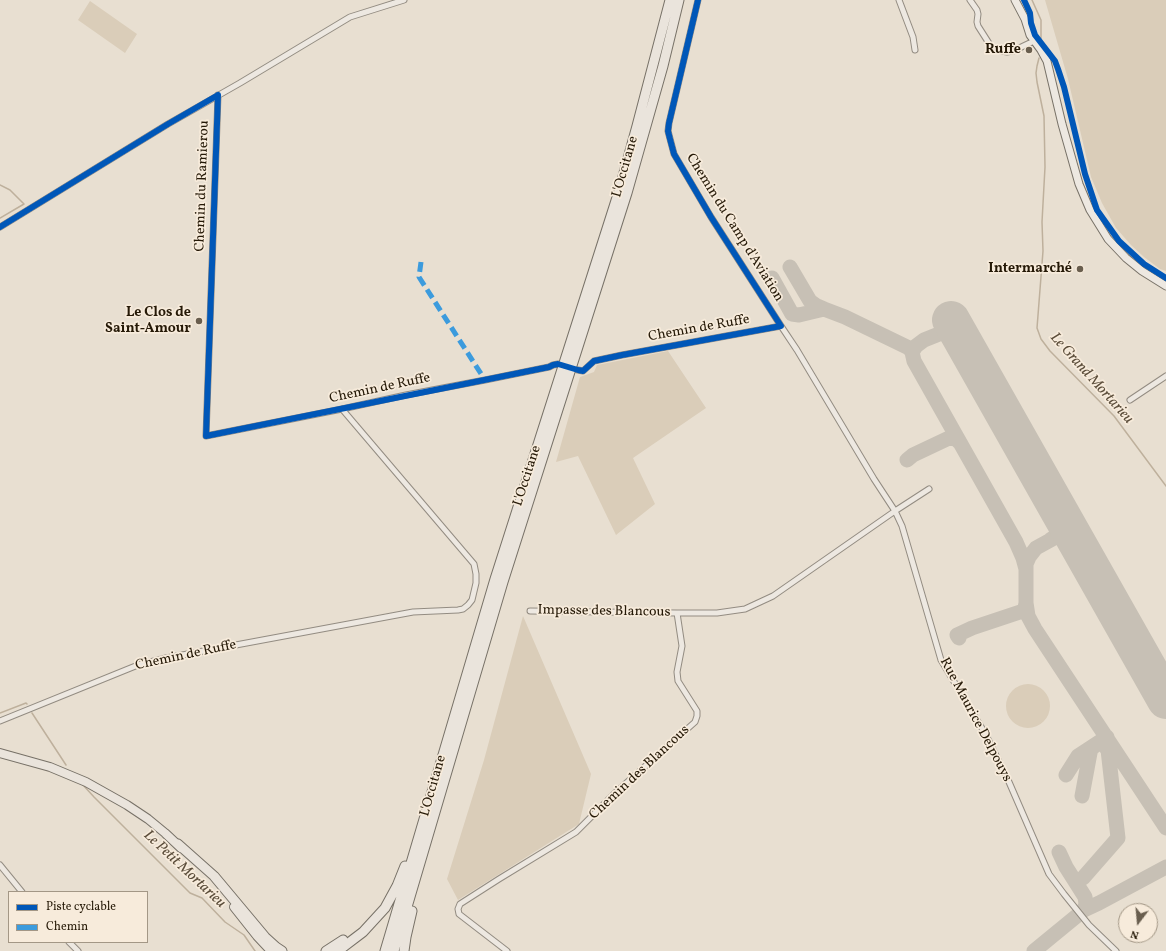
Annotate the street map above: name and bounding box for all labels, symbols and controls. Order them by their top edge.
place label: Ruffe [985,42,1021,58]
marker: Ruffe [1024,45,1034,55]
street label: Chemin du Ramierou [192,120,214,252]
street label: L'Occitane [609,134,643,200]
street label: Chemin du Camp d'Aviation [681,151,787,305]
place label: Intermarché [988,261,1072,277]
marker: Intermarché [1075,264,1085,274]
place label: Le Clos de Saint-Amour [105,305,191,338]
street label: Chemin de Ruffe [647,312,751,346]
marker: Le Clos de Saint-Amour [194,316,204,326]
water label: Le Grand Mortarieu [1045,330,1137,428]
street label: Chemin de Ruffe [328,370,432,408]
street label: L'Occitane [510,443,546,509]
street label: Impasse des Blancous [537,602,671,622]
street label: Chemin de Ruffe [134,637,238,675]
street label: Rue Maurice Delpouys [935,655,1015,785]
street label: Chemin des Blancous [586,722,694,824]
street label: L'Occitane [417,753,451,819]
water label: Le Petit Mortarieu [139,827,229,913]
legend [8,891,148,943]
text: Piste cyclable [46,899,116,915]
north arrow [1118,903,1158,943]
text: Chemin [46,919,88,935]
text: N [1129,926,1141,942]

